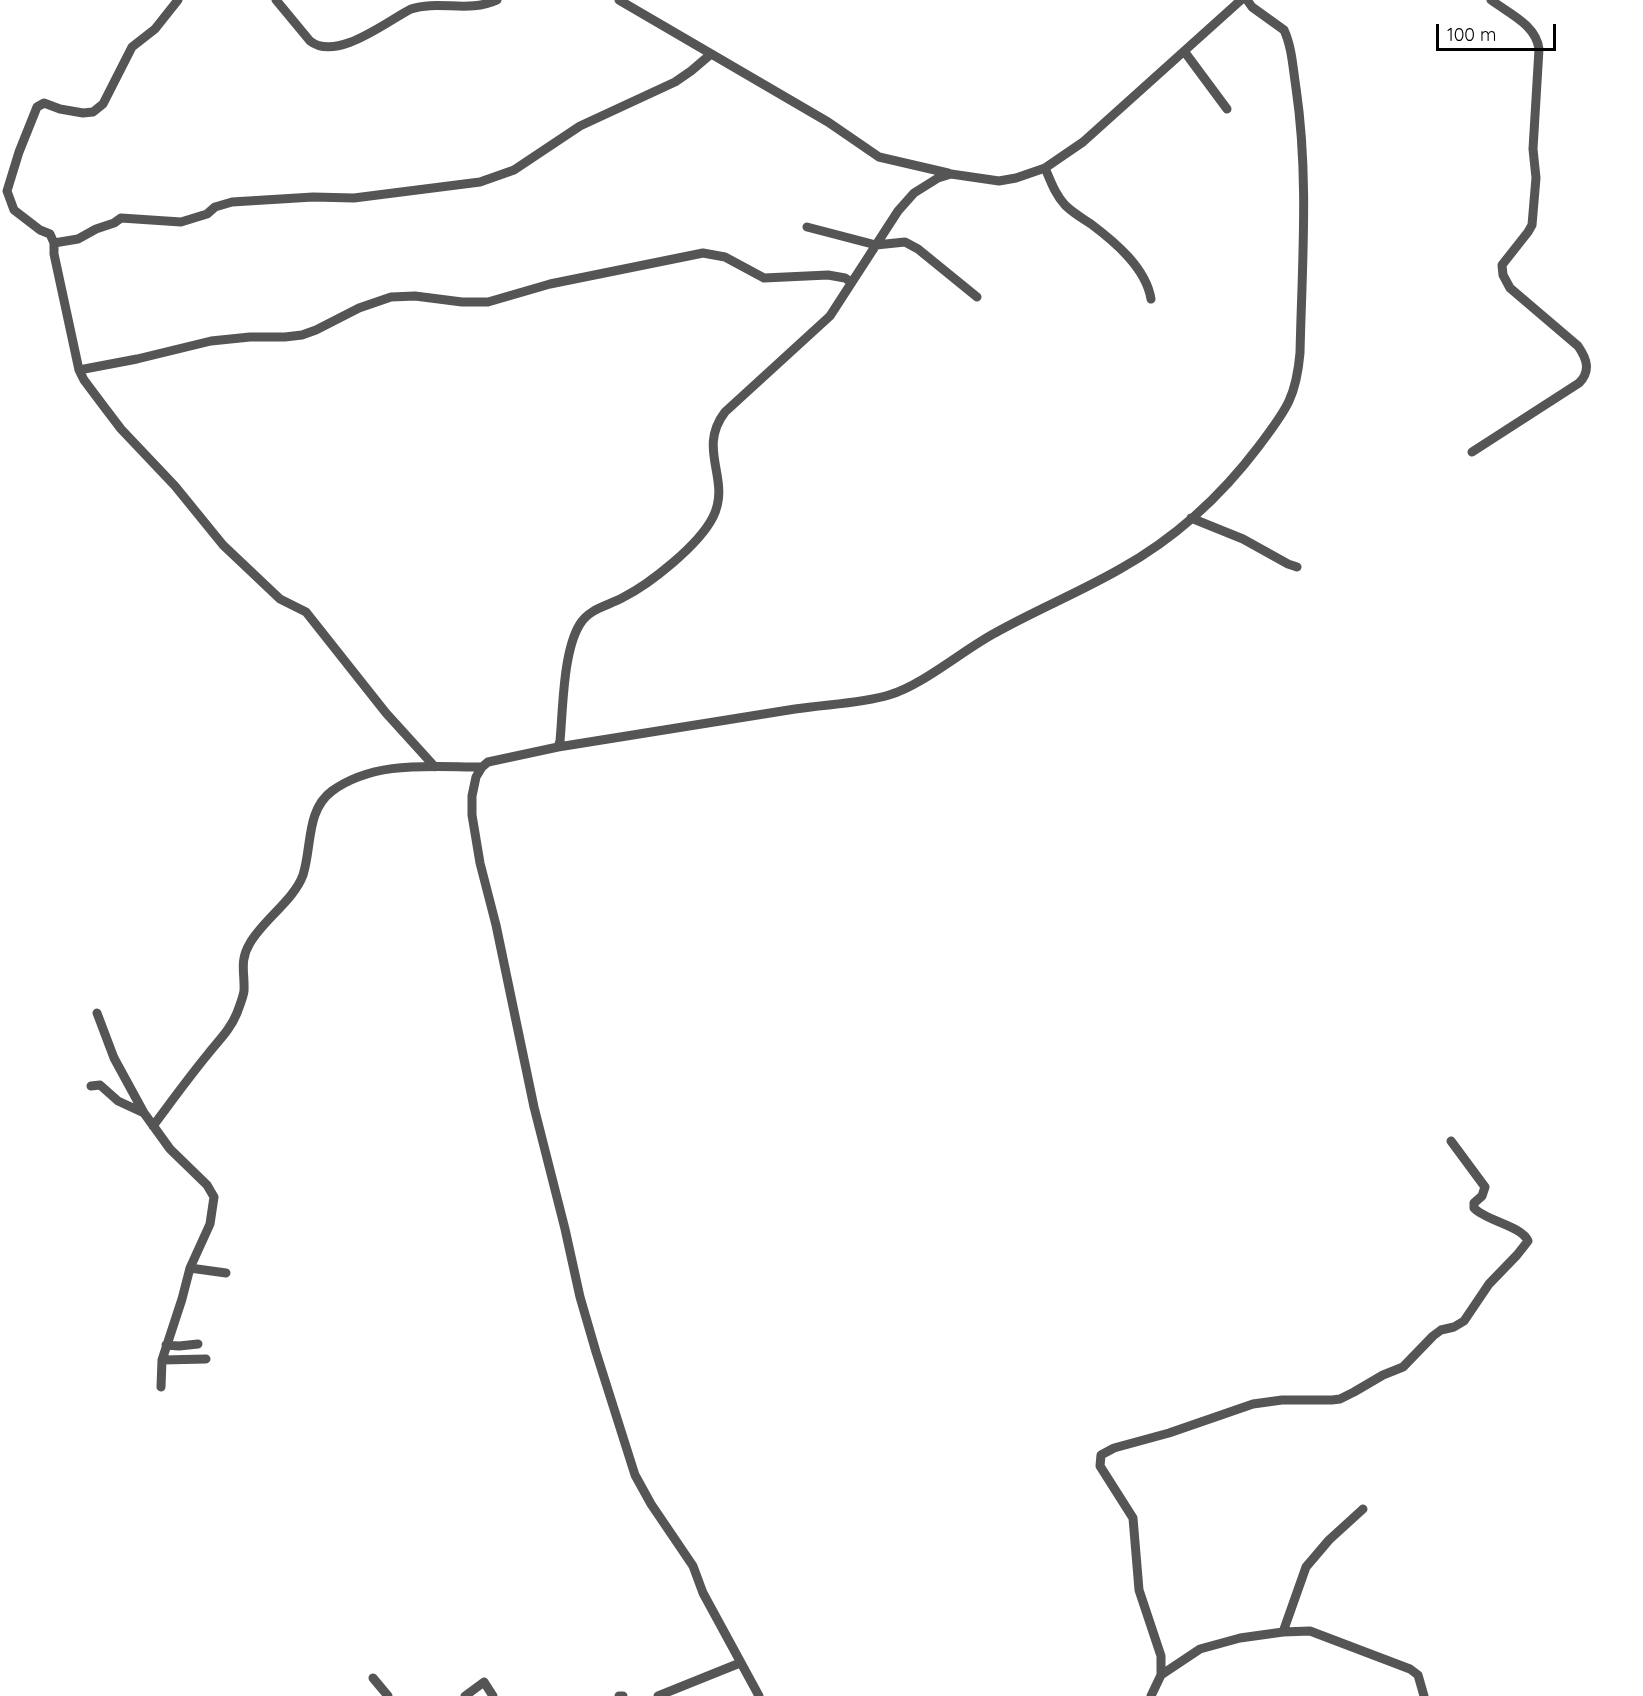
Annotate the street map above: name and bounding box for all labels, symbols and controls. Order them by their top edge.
scale bar [1439,12,1559,50]
text: 100 m [1447,23,1496,46]

